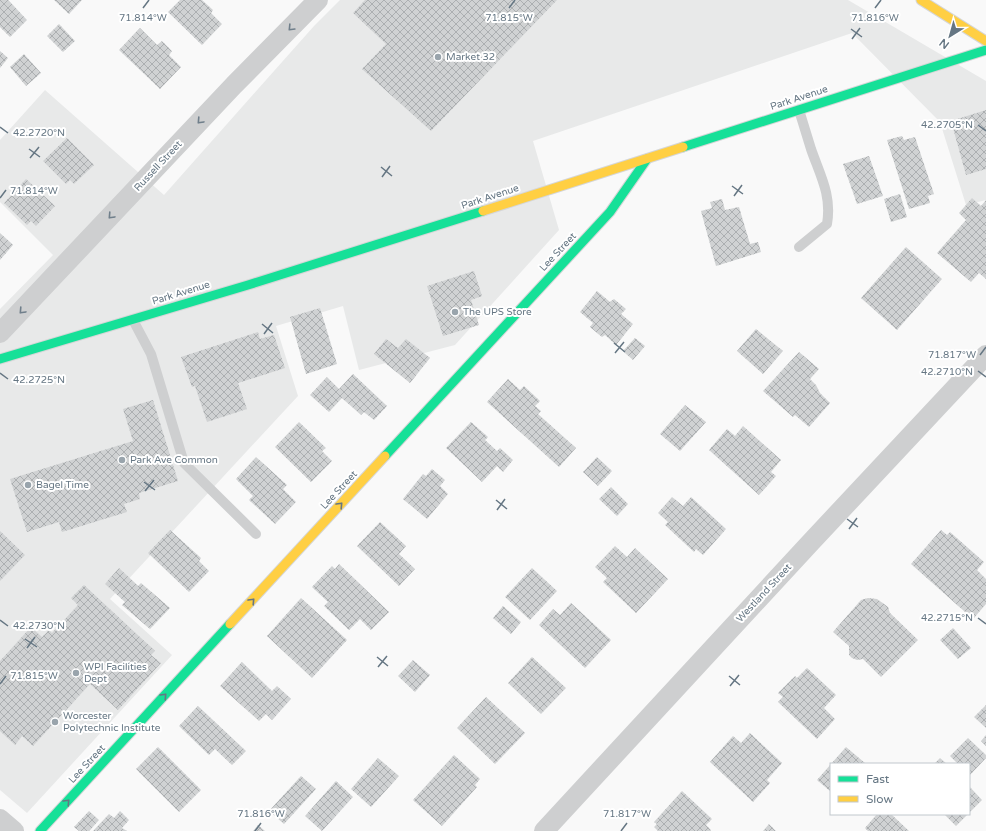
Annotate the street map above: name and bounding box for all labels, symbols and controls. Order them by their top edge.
text: 71.814°W [119,12,167,24]
text: 71.815°W [485,12,533,24]
text: 71.816°W [851,12,899,24]
north arrow [930,16,970,56]
one-way arrow [288,23,295,31]
text: N [937,36,952,51]
place label: Market 32 [446,51,495,63]
marker: Market 32 [433,52,443,62]
street label: Park Avenue [769,83,830,113]
one-way arrow [198,117,205,124]
text: 42.2705°N [921,119,973,131]
text: 42.2720°N [13,127,65,139]
street label: Russell Street [132,138,185,194]
street label: Park Avenue [460,182,521,212]
text: 71.814°W [10,185,58,197]
one-way arrow [108,211,116,219]
street label: Lee Street [537,230,579,274]
street label: Park Avenue [151,278,212,307]
one-way arrow [19,306,27,314]
place label: The UPS Store [463,306,532,318]
marker: The UPS Store [450,307,460,317]
text: 71.817°W [928,349,976,361]
text: 42.2710°N [921,366,973,378]
text: 42.2725°N [13,374,65,386]
place label: Park Ave Common [130,454,218,466]
marker: Park Ave Common [117,455,127,465]
street label: Lee Street [318,468,360,512]
place label: Bagel Time [36,479,89,491]
marker: Bagel Time [23,480,33,490]
one-way arrow [335,502,343,510]
street label: Westland Street [734,561,794,625]
one-way arrow [247,598,255,606]
text: 42.2715°N [921,612,973,624]
text: 42.2730°N [13,620,65,632]
place label: WPI Facilities Dept [84,661,147,685]
marker: WPI Facilities Dept [71,668,81,678]
text: 71.815°W [10,670,58,682]
one-way arrow [159,694,166,701]
place label: Worcester Polytechnic Institute [63,710,161,734]
marker: Worcester Polytechnic Institute [50,717,60,727]
street label: Lee Street [66,742,108,786]
legend [830,763,970,815]
text: Fast [866,772,890,786]
text: Slow [866,792,893,806]
one-way arrow [62,799,69,807]
text: 71.816°W [237,808,285,820]
text: 71.817°W [603,808,651,820]

